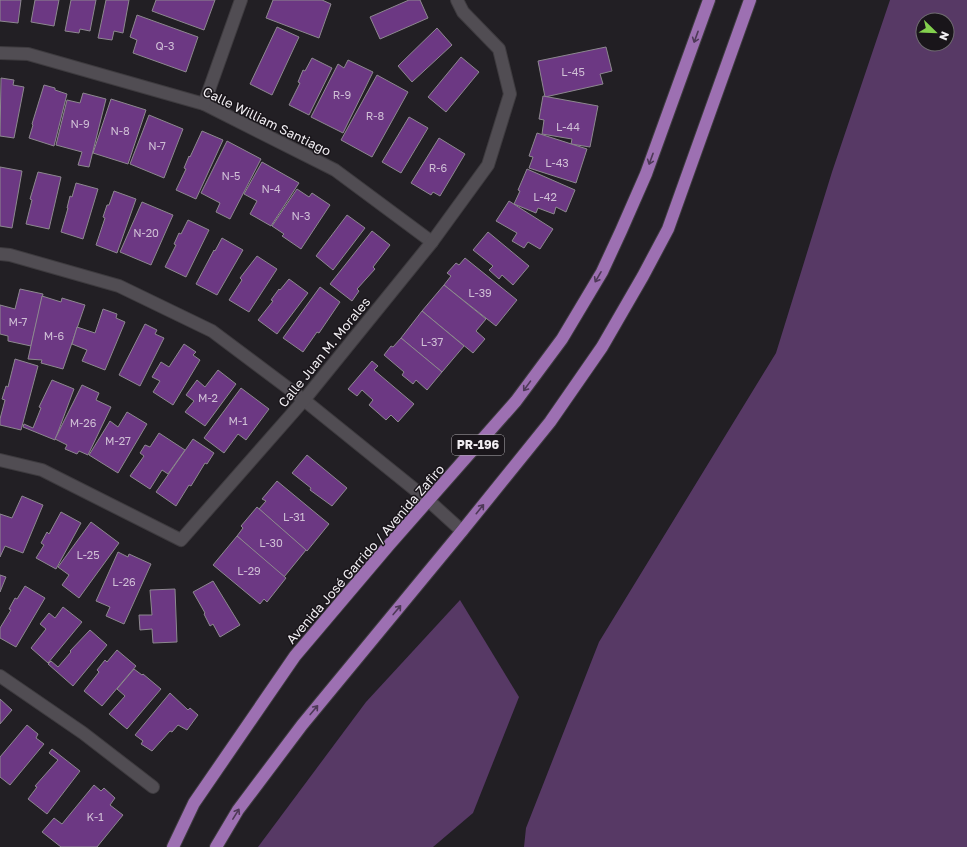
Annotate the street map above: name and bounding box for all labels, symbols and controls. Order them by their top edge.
north arrow [915,12,955,52]
one-way arrow [691,30,699,42]
text: N [937,30,952,42]
house number: Q-3 [156,39,174,52]
house number: L-45 [561,65,585,78]
street label: Calle William Santiago [200,83,334,159]
house number: R-9 [333,88,351,101]
house number: R-8 [366,109,384,122]
house number: N-9 [70,117,90,130]
house number: L-44 [556,120,580,133]
house number: N-8 [110,124,130,137]
house number: N-7 [148,139,166,152]
one-way arrow [647,153,655,165]
house number: L-43 [545,156,569,169]
house number: R-6 [429,161,447,174]
house number: N-5 [222,169,240,182]
house number: N-4 [261,182,281,195]
house number: L-42 [533,190,557,203]
house number: N-3 [292,209,310,222]
house number: N-20 [133,226,159,239]
one-way arrow [594,271,602,283]
house number: L-39 [468,286,492,299]
street label: Calle Juan M. Morales [275,294,373,410]
house number: M-7 [9,315,28,328]
house number: M-6 [44,329,64,342]
house number: L-37 [421,335,444,348]
one-way arrow [523,381,532,392]
house number: M-2 [198,391,218,404]
house number: M-1 [229,414,247,427]
house number: M-26 [70,416,97,429]
house number: M-27 [105,434,131,447]
road number: PR-196 [452,435,504,455]
street label: Avenida José Garrido / Avenida Zafiro [283,461,447,647]
one-way arrow [475,504,484,515]
house number: L-31 [283,510,305,523]
house number: L-30 [259,536,283,549]
house number: L-25 [76,548,100,561]
house number: L-29 [237,564,261,577]
house number: L-26 [112,575,136,588]
one-way arrow [393,604,402,615]
one-way arrow [310,705,319,715]
one-way arrow [232,809,240,820]
house number: K-1 [86,810,104,823]

